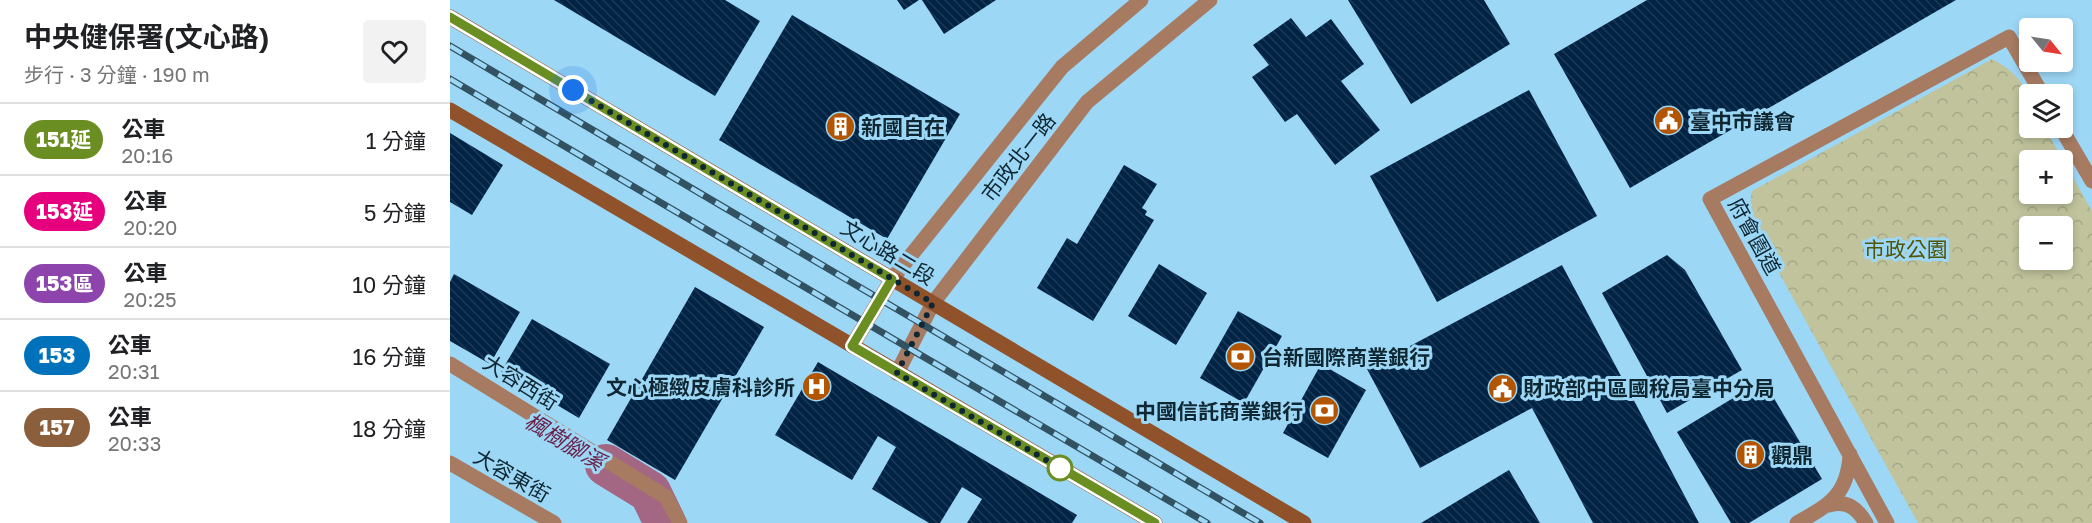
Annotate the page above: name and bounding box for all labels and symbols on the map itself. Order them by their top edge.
north arrow [2019,18,2073,72]
your location [558,75,588,105]
public building icon: 臺中市議會 [1653,105,1685,137]
street label: 市政北一路 [975,108,1061,206]
place label: 臺中市議會 [1690,108,1795,134]
building icon: 新國自在 [824,111,856,143]
place label: 新國自在 [861,114,945,140]
street label: 府會園道 [1723,193,1787,279]
street label: 文心路二段 [836,214,940,290]
park label: 市政公園 [1864,236,1948,262]
bank icon: 台新國際商業銀行 [1225,341,1257,373]
place label: 台新國際商業銀行 [1262,344,1430,370]
street label: 大容西街 [478,349,564,415]
hospital icon: 文心極緻皮膚科診所 [800,371,832,403]
public building icon: 財政部中區國稅局臺中分局 [1486,372,1518,404]
place label: 文心極緻皮膚科診所 [606,374,795,400]
place label: 財政部中區國稅局臺中分局 [1523,375,1775,401]
bank icon: 中國信託商業銀行 [1308,395,1340,427]
place label: 中國信託商業銀行 [1135,398,1303,424]
water label: 楓樹腳溪 [520,407,612,477]
building icon: 觀鼎 [1734,439,1766,471]
place label: 觀鼎 [1771,442,1813,468]
street label: 大容東街 [469,443,555,507]
unlabelled marker [1047,455,1073,481]

